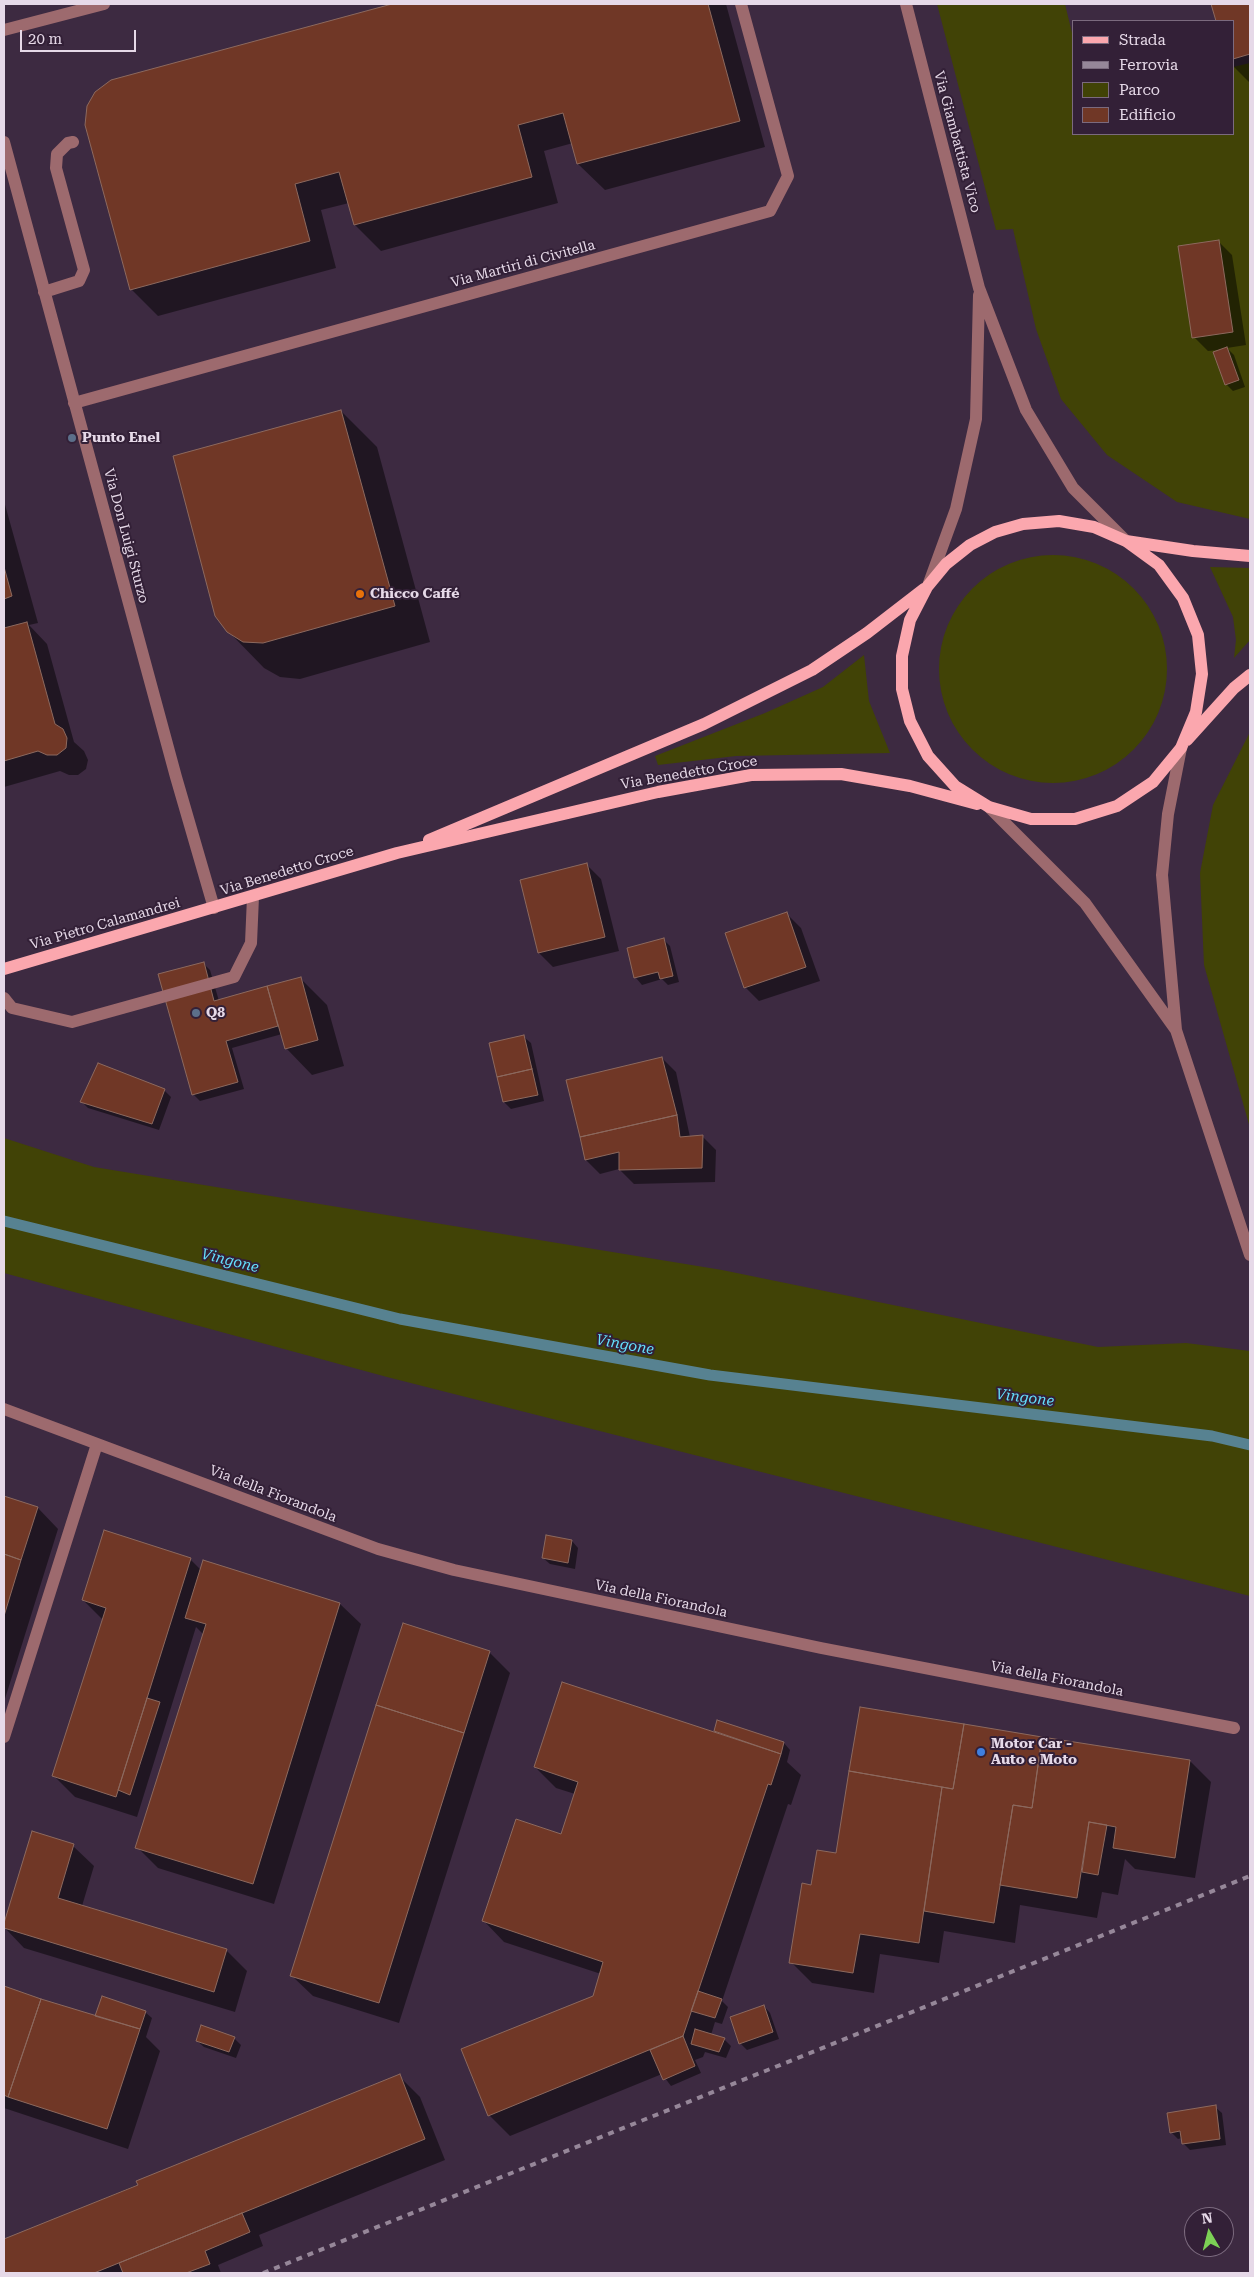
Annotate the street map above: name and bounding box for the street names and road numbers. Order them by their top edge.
street label: Via Giambattista Vico [930,69,984,215]
street label: Via Martiri di Civitella [449,237,597,291]
street label: Via Don Luigi Sturzo [100,467,152,605]
street label: Via Benedetto Croce [619,753,759,793]
street label: Via Benedetto Croce [218,843,356,899]
street label: Via Pietro Calamandrei [28,895,182,953]
street label: Via della Fiorandola [207,1462,339,1526]
street label: Via della Fiorandola [593,1577,729,1621]
street label: Via della Fiorandola [989,1658,1125,1700]

